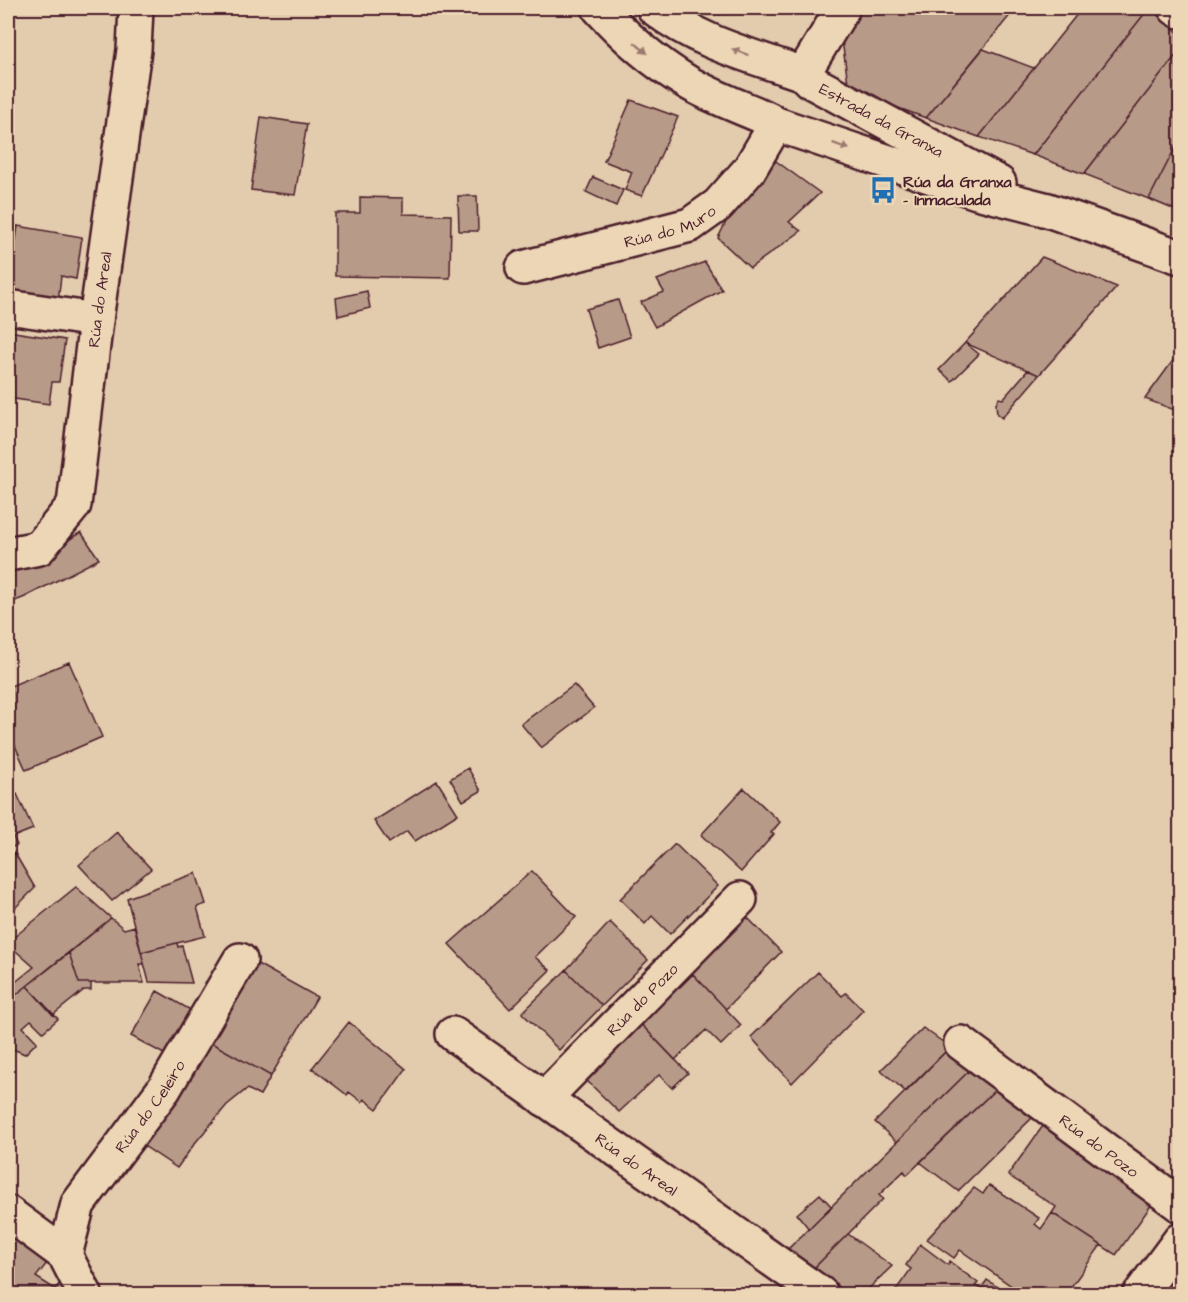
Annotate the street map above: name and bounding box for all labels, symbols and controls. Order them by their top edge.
one-way arrow [633,41,648,54]
one-way arrow [731,47,749,57]
street label: Estrada da Granxa [815,78,947,163]
one-way arrow [832,142,850,152]
place label: Rúa da Granxa - Inmaculada [903,171,1012,211]
bus stop icon: Rúa da Granxa - Inmaculada [868,175,898,205]
street label: Rúa do Muro [622,200,721,254]
street label: Rúa do Areal [83,251,117,349]
street label: Rúa do Pozo [602,959,683,1041]
street label: Rúa do Celeiro [110,1056,191,1158]
street label: Rúa do Pozo [1054,1109,1143,1183]
street label: Rúa do Areal [591,1128,682,1201]

